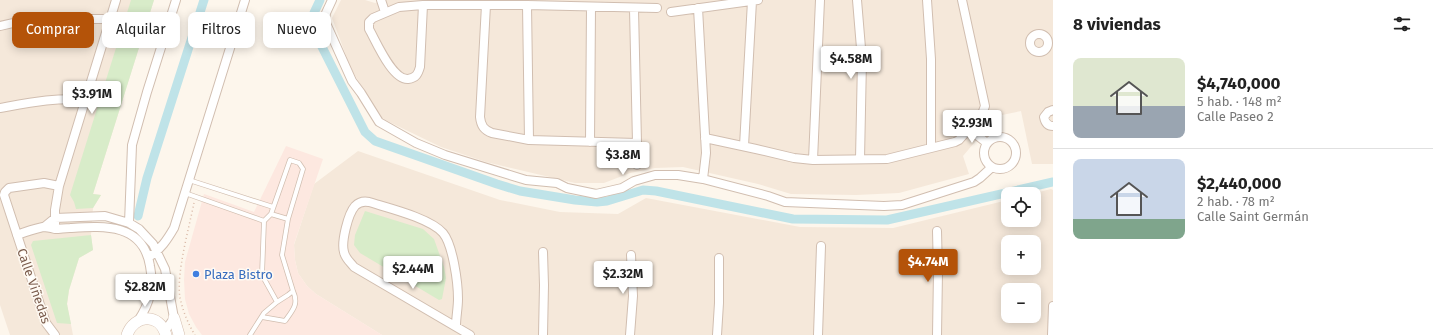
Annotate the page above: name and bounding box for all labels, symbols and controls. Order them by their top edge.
chip: Comprar [12,12,94,48]
chip: Alquilar [102,12,180,48]
chip: Filtros [188,12,255,48]
chip: Nuevo [263,12,331,48]
icon: filters [1391,13,1413,35]
text: 8 viviendas [1073,14,1161,35]
pin: $4.58M [818,46,884,80]
text: $4.58M [830,51,872,66]
text: $4,740,000 [1197,73,1281,94]
icon: home [1105,74,1153,122]
pin: $3.91M [59,81,125,115]
text: $3.91M [72,86,112,101]
text: 5 hab. · 148 m² [1197,94,1282,109]
text: Calle Paseo 2 [1197,109,1274,124]
pin: $2.93M [939,110,1005,144]
text: $2.93M [952,115,992,130]
pin: $3.8M [595,142,651,176]
text: $3.8M [606,147,640,162]
text: $2,440,000 [1197,173,1282,194]
icon: home [1105,175,1153,223]
map controls [1001,187,1041,323]
button: locate [1001,187,1041,227]
text: 2 hab. · 78 m² [1197,194,1275,209]
text: Calle Saint Germán [1197,209,1309,224]
button: + [1001,235,1041,275]
street label: Calle Viñedas [14,246,54,326]
pin: $4.74M [895,249,961,283]
text: $4.74M [908,254,948,269]
pin: $2.44M [380,256,446,290]
text: $2.44M [392,261,434,276]
pin: $2.32M [590,261,656,295]
text: $2.32M [603,266,643,281]
place label: Plaza Bistro [204,267,273,282]
marker: Plaza Bistro [191,269,201,279]
pin: $2.82M [112,274,178,308]
text: $2.82M [124,279,166,294]
button: − [1001,283,1041,323]

